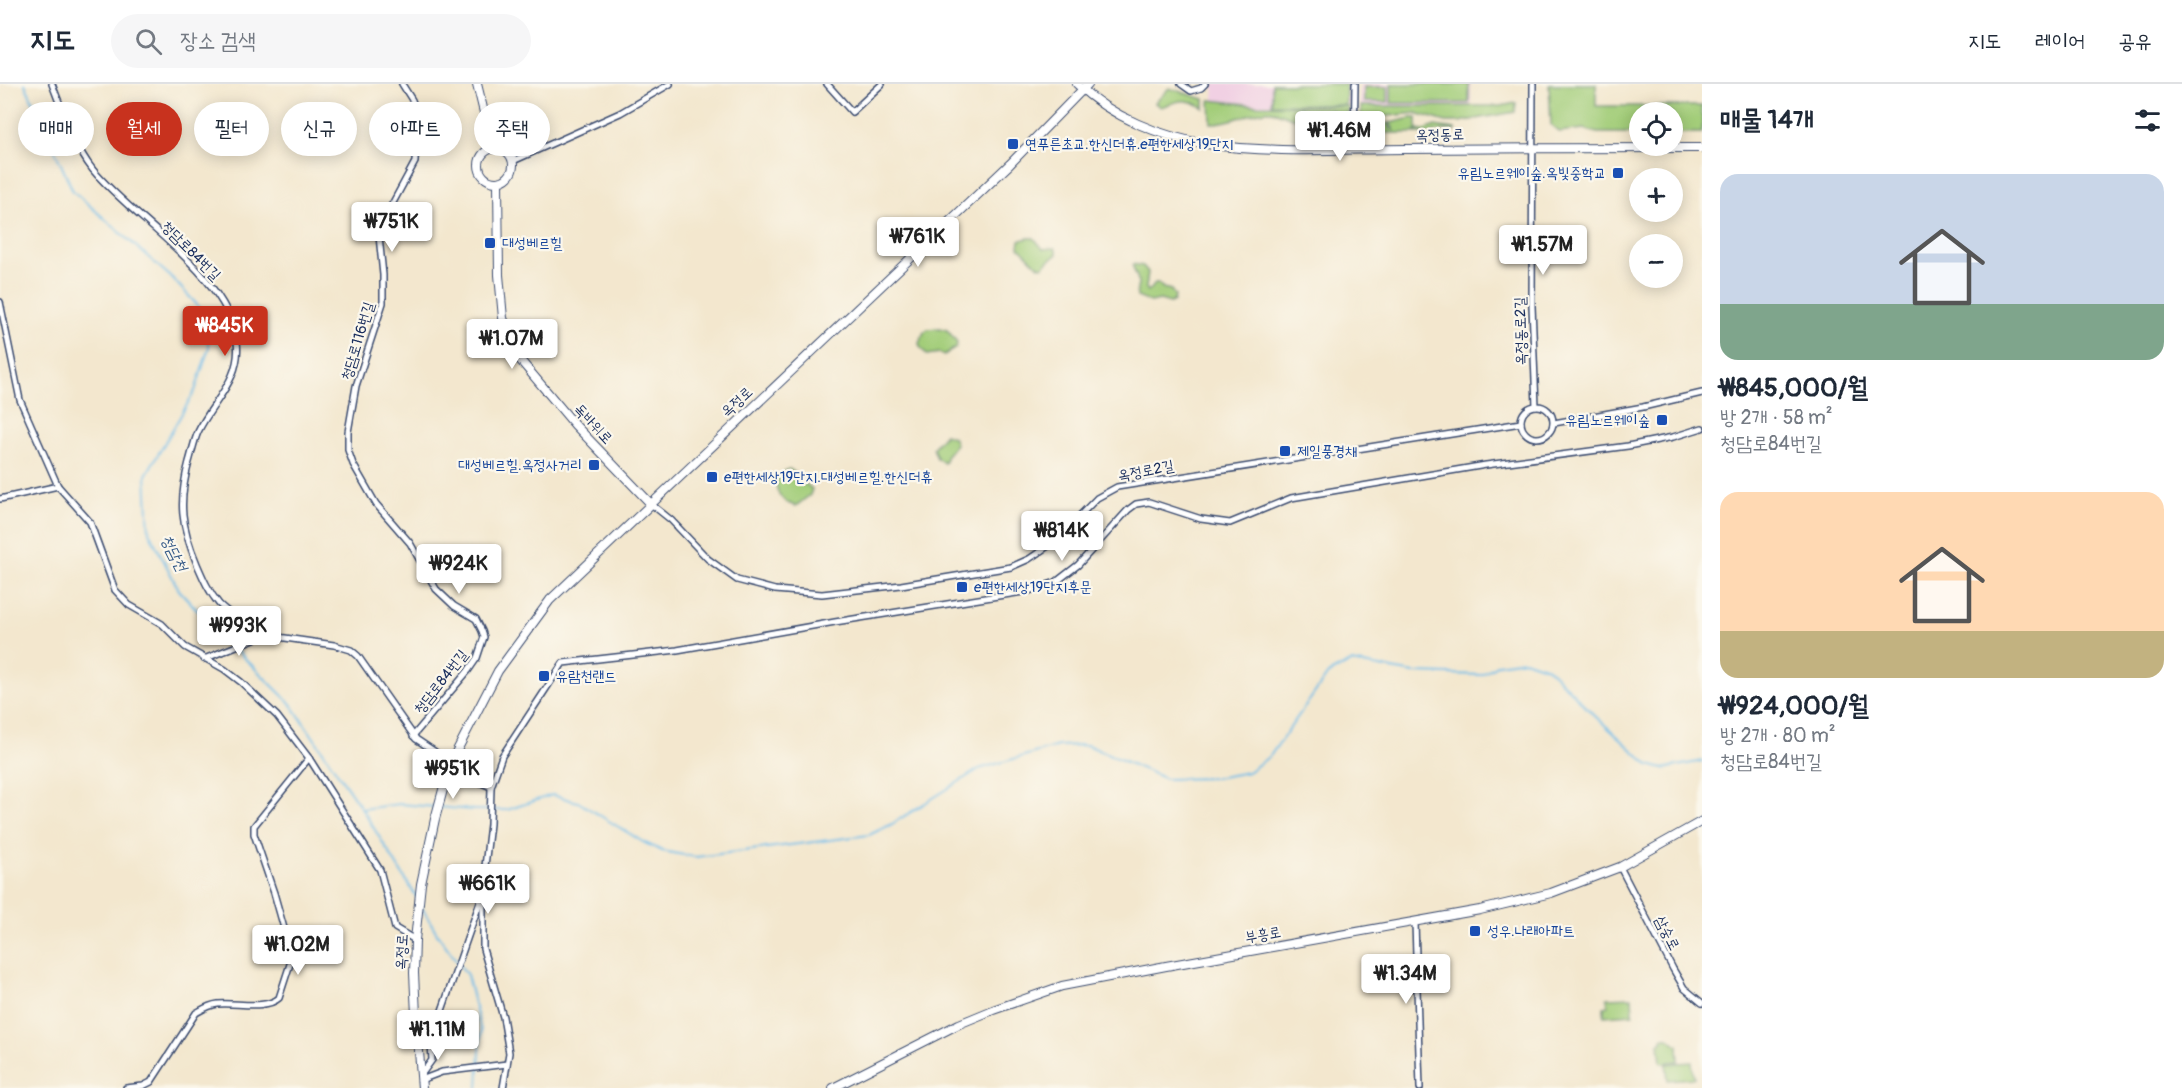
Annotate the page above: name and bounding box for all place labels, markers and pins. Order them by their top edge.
pin: ₩1.46M [1291,111,1389,162]
place label: 연푸른초교.한신더휴.e편한세상19단지 [1025,135,1234,154]
marker: 연푸른초교.한신더휴.e편한세상19단지 [1006,137,1020,151]
place label: 유림노르웨이숲.옥빛중학교 [1458,164,1606,183]
marker: 유림노르웨이숲.옥빛중학교 [1611,166,1625,180]
pin: ₩751K [350,202,434,253]
pin: ₩761K [876,217,960,268]
pin: ₩1.57M [1494,225,1592,276]
place label: 대성베르힐 [502,234,562,253]
marker: 대성베르힐 [483,236,497,250]
pin: ₩845K [183,306,267,357]
pin: ₩1.07M [463,319,561,370]
place label: 유림노르웨이숲 [1566,411,1650,430]
marker: 유림노르웨이숲 [1655,413,1669,427]
place label: 제일풍경채 [1297,442,1357,461]
marker: 제일풍경채 [1278,444,1292,458]
place label: 대성베르힐.옥정사거리 [458,456,582,475]
marker: 대성베르힐.옥정사거리 [587,458,601,472]
place label: e편한세상19단지.대성베르힐.한신더휴 [724,468,933,487]
marker: e편한세상19단지.대성베르힐.한신더휴 [705,470,719,484]
pin: ₩814K [1020,511,1104,562]
pin: ₩924K [417,544,501,595]
place label: e편한세상19단지후문 [974,578,1092,597]
marker: e편한세상19단지후문 [955,580,969,594]
pin: ₩993K [197,606,281,657]
place label: 유람천랜드 [556,667,616,686]
marker: 유람천랜드 [537,669,551,683]
pin: ₩951K [411,749,495,800]
pin: ₩661K [446,864,530,915]
place label: 성우.나래아파트 [1487,922,1575,941]
marker: 성우.나래아파트 [1468,924,1482,938]
pin: ₩1.02M [249,925,347,976]
pin: ₩1.34M [1357,954,1455,1005]
pin: ₩1.11M [389,1010,487,1061]

